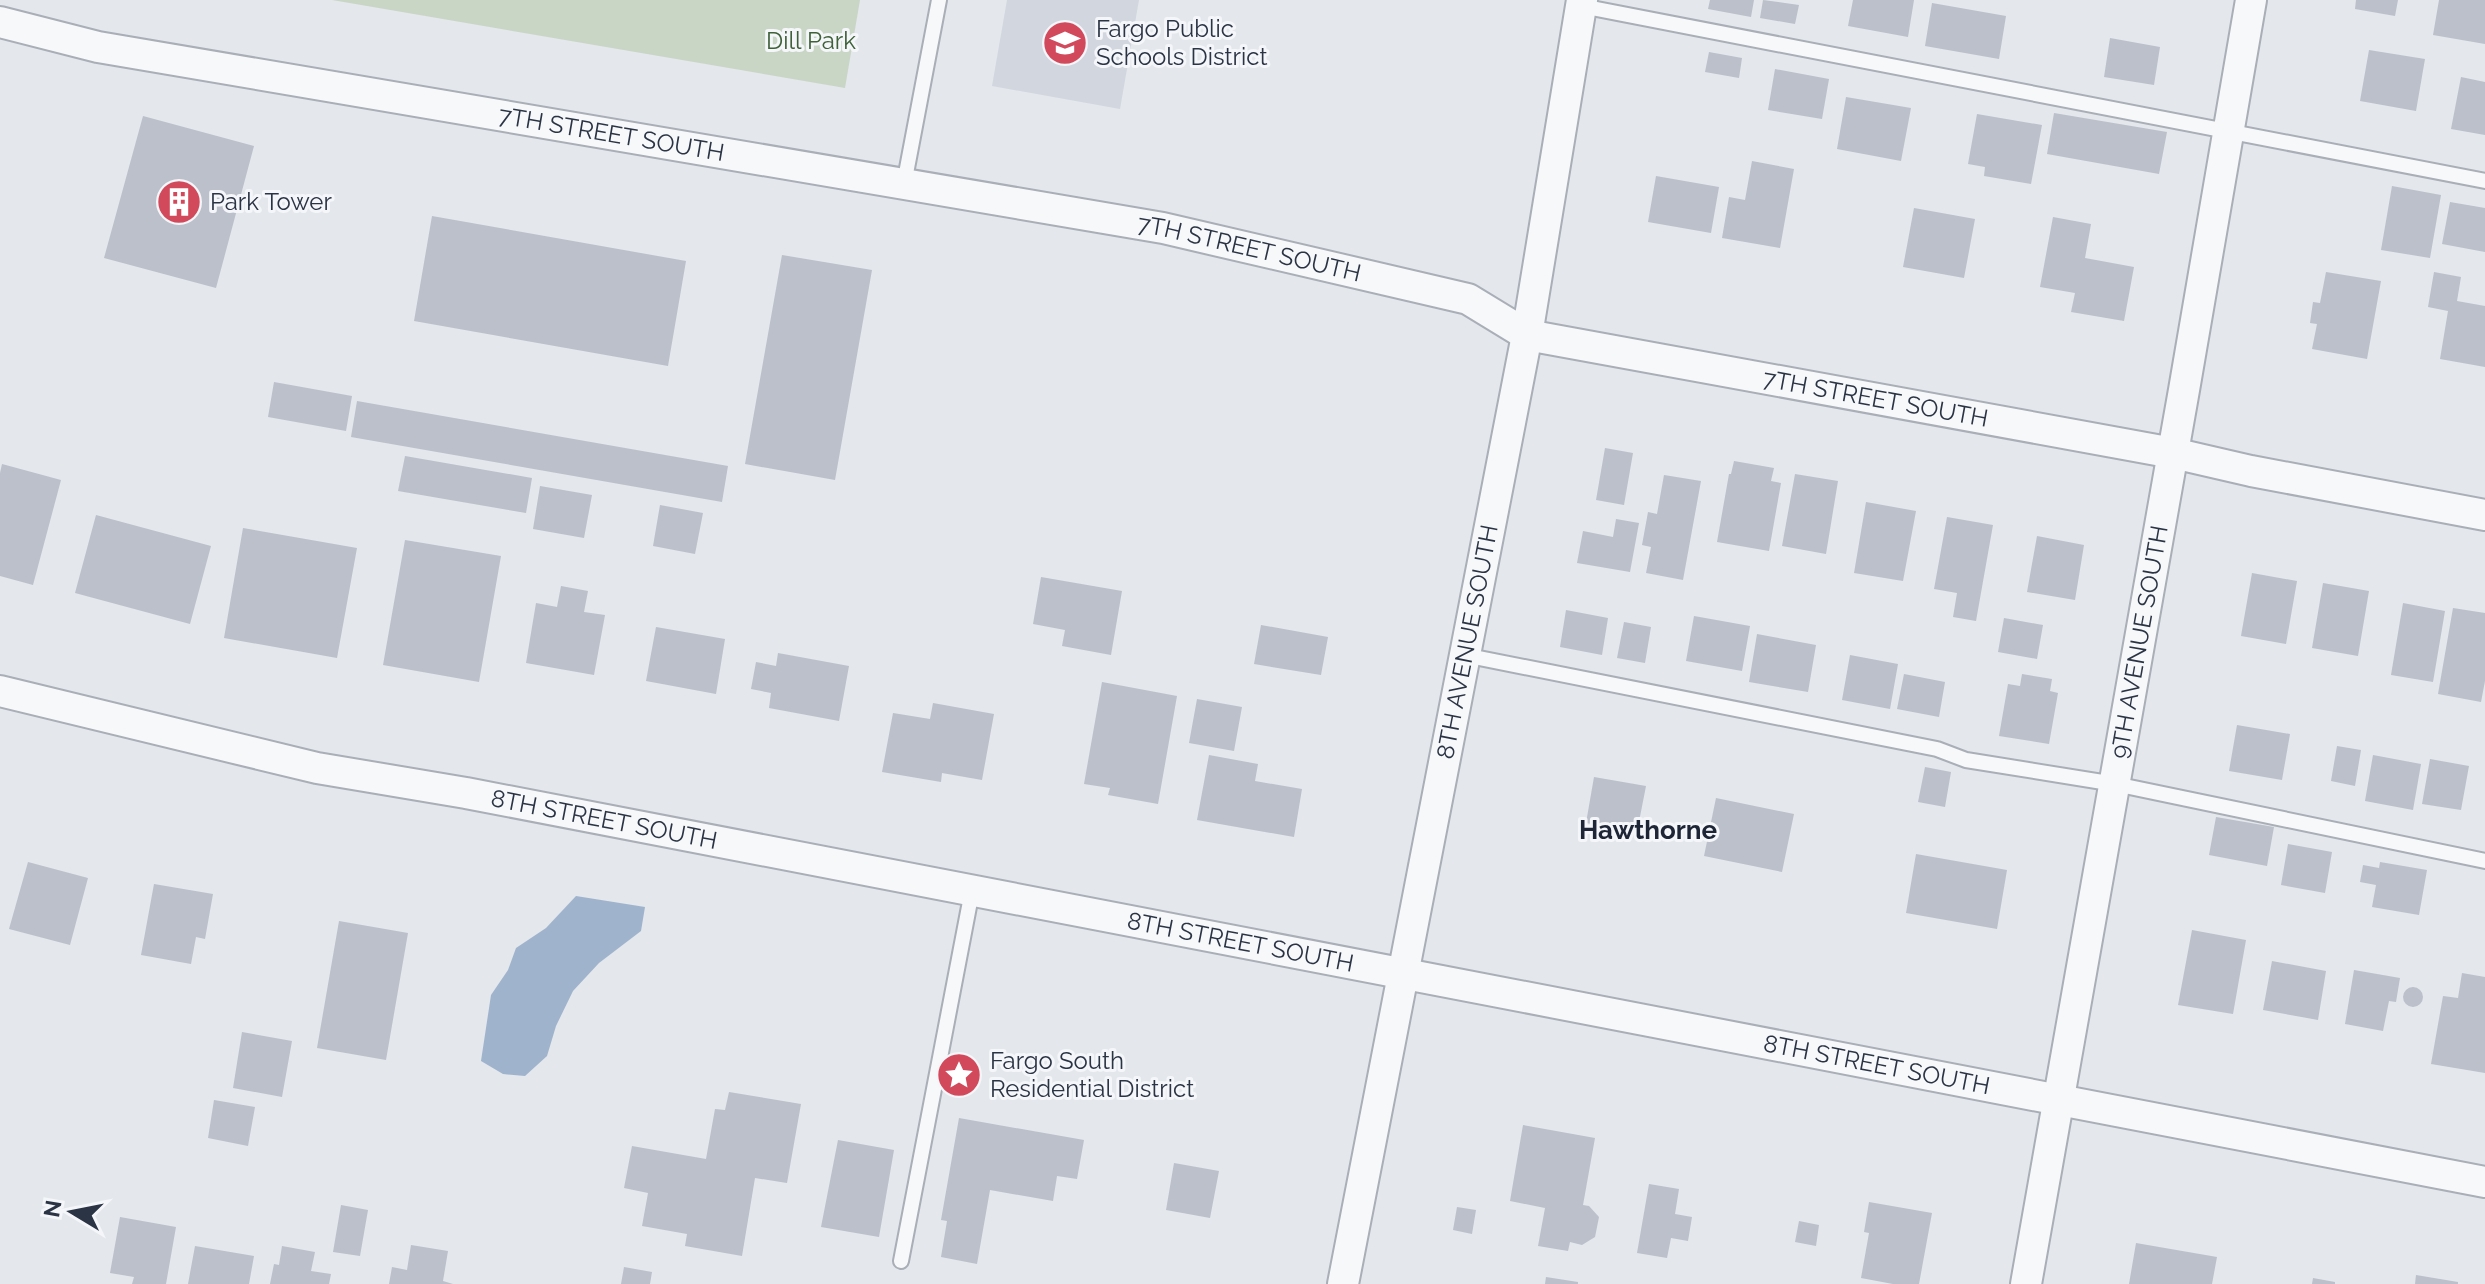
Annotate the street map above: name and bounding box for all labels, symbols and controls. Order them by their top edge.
place label: Fargo Public Schools District [1096,14,1267,71]
school or university icon: Fargo Public Schools District [1041,19,1089,67]
park label: Dill Park [766,26,856,55]
street label: 7TH STREET SOUTH [497,100,727,167]
building icon: Park Tower [155,178,203,226]
place label: Park Tower [210,187,332,216]
street label: 7TH STREET SOUTH [1135,209,1364,288]
street label: 7TH STREET SOUTH [1761,363,1991,433]
street label: 8TH AVENUE SOUTH [1430,522,1504,762]
street label: 9TH AVENUE SOUTH [2104,523,2174,761]
street label: 8TH STREET SOUTH [489,783,720,855]
district label: Hawthorne [1579,815,1718,845]
street label: 8TH STREET SOUTH [1125,906,1356,978]
street label: 8TH STREET SOUTH [1761,1028,1992,1100]
place label: Fargo South Residential District [990,1046,1194,1103]
place icon: Fargo South Residential District [935,1051,983,1099]
north arrow [32,1172,112,1252]
text: N [38,1198,67,1219]

